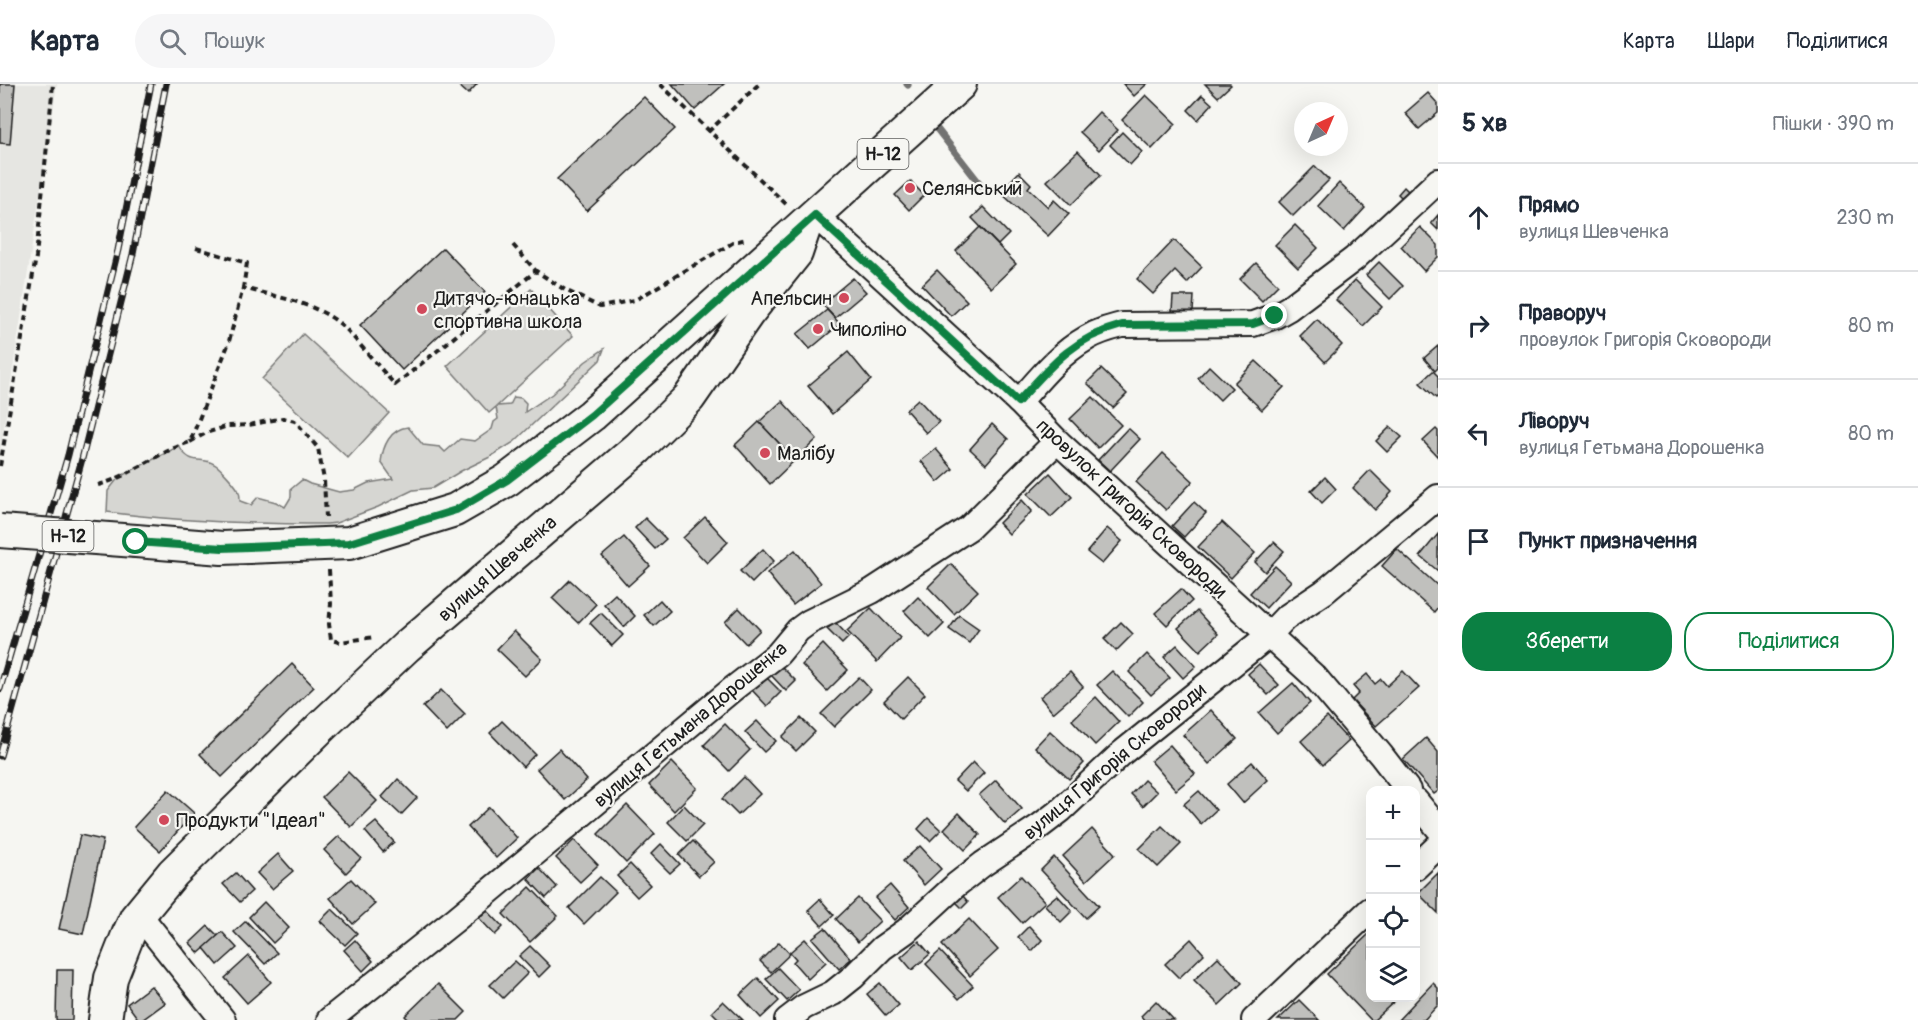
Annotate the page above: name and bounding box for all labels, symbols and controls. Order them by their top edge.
search box [135,14,555,68]
text: Карта [30,24,99,59]
icon: search [156,25,189,58]
text: Пошук [204,27,266,55]
text: Карта [1623,28,1675,55]
text: Шари [1708,28,1754,55]
text: Поділитися [1787,28,1888,55]
north arrow [1294,102,1348,156]
text: 5 хв [1462,107,1508,139]
text: Пішки · 390 m [1773,111,1894,136]
road number: Н-12 [858,139,908,169]
place label: Селянський [922,176,1022,201]
marker: Селянський [903,181,917,195]
text: Прямо [1519,191,1579,219]
icon: ahead [1462,201,1495,234]
text: 230 m [1837,205,1894,230]
text: вулиця Шевченка [1519,219,1669,244]
place label: Дитячо-юнацька спортивна школа [433,286,582,334]
place label: Апельсин [750,286,832,311]
marker: Апельсин [837,291,851,305]
text: Праворуч [1519,299,1606,327]
marker: Дитячо-юнацька спортивна школа [415,302,429,316]
route end [1261,302,1287,328]
icon: right [1462,309,1495,342]
text: 80 m [1848,313,1894,338]
place label: Чиполіно [830,317,907,342]
marker: Чиполіно [811,322,825,336]
text: провулок Григорія Сковороди [1519,327,1771,352]
text: Ліворуч [1519,407,1590,435]
street label: провулок Григорія Сковороди [1031,413,1232,603]
icon: left [1462,417,1495,450]
text: 80 m [1848,421,1894,446]
text: вулиця Гетьмана Дорошенка [1519,435,1764,460]
place label: Малібу [777,441,835,466]
marker: Малібу [758,446,772,460]
street label: вулиця Шевченка [433,510,562,627]
road number: Н-12 [42,521,94,551]
icon: arrive [1462,525,1495,558]
text: Пункт призначення [1519,527,1697,555]
route start [122,528,148,554]
button: Зберегти [1462,612,1672,671]
button: Поділитися [1684,612,1894,671]
street label: вулиця Гетьмана Дорошенка [588,636,792,813]
street label: вулиця Григорія Сковороди [1018,677,1211,845]
map controls [1366,786,1420,1002]
button: + [1366,786,1420,840]
place label: Продукти "Ідеал" [176,808,326,833]
marker: Продукти "Ідеал" [157,813,171,827]
button: − [1366,840,1420,894]
button: locate [1366,894,1420,948]
button: layers [1366,948,1420,1002]

